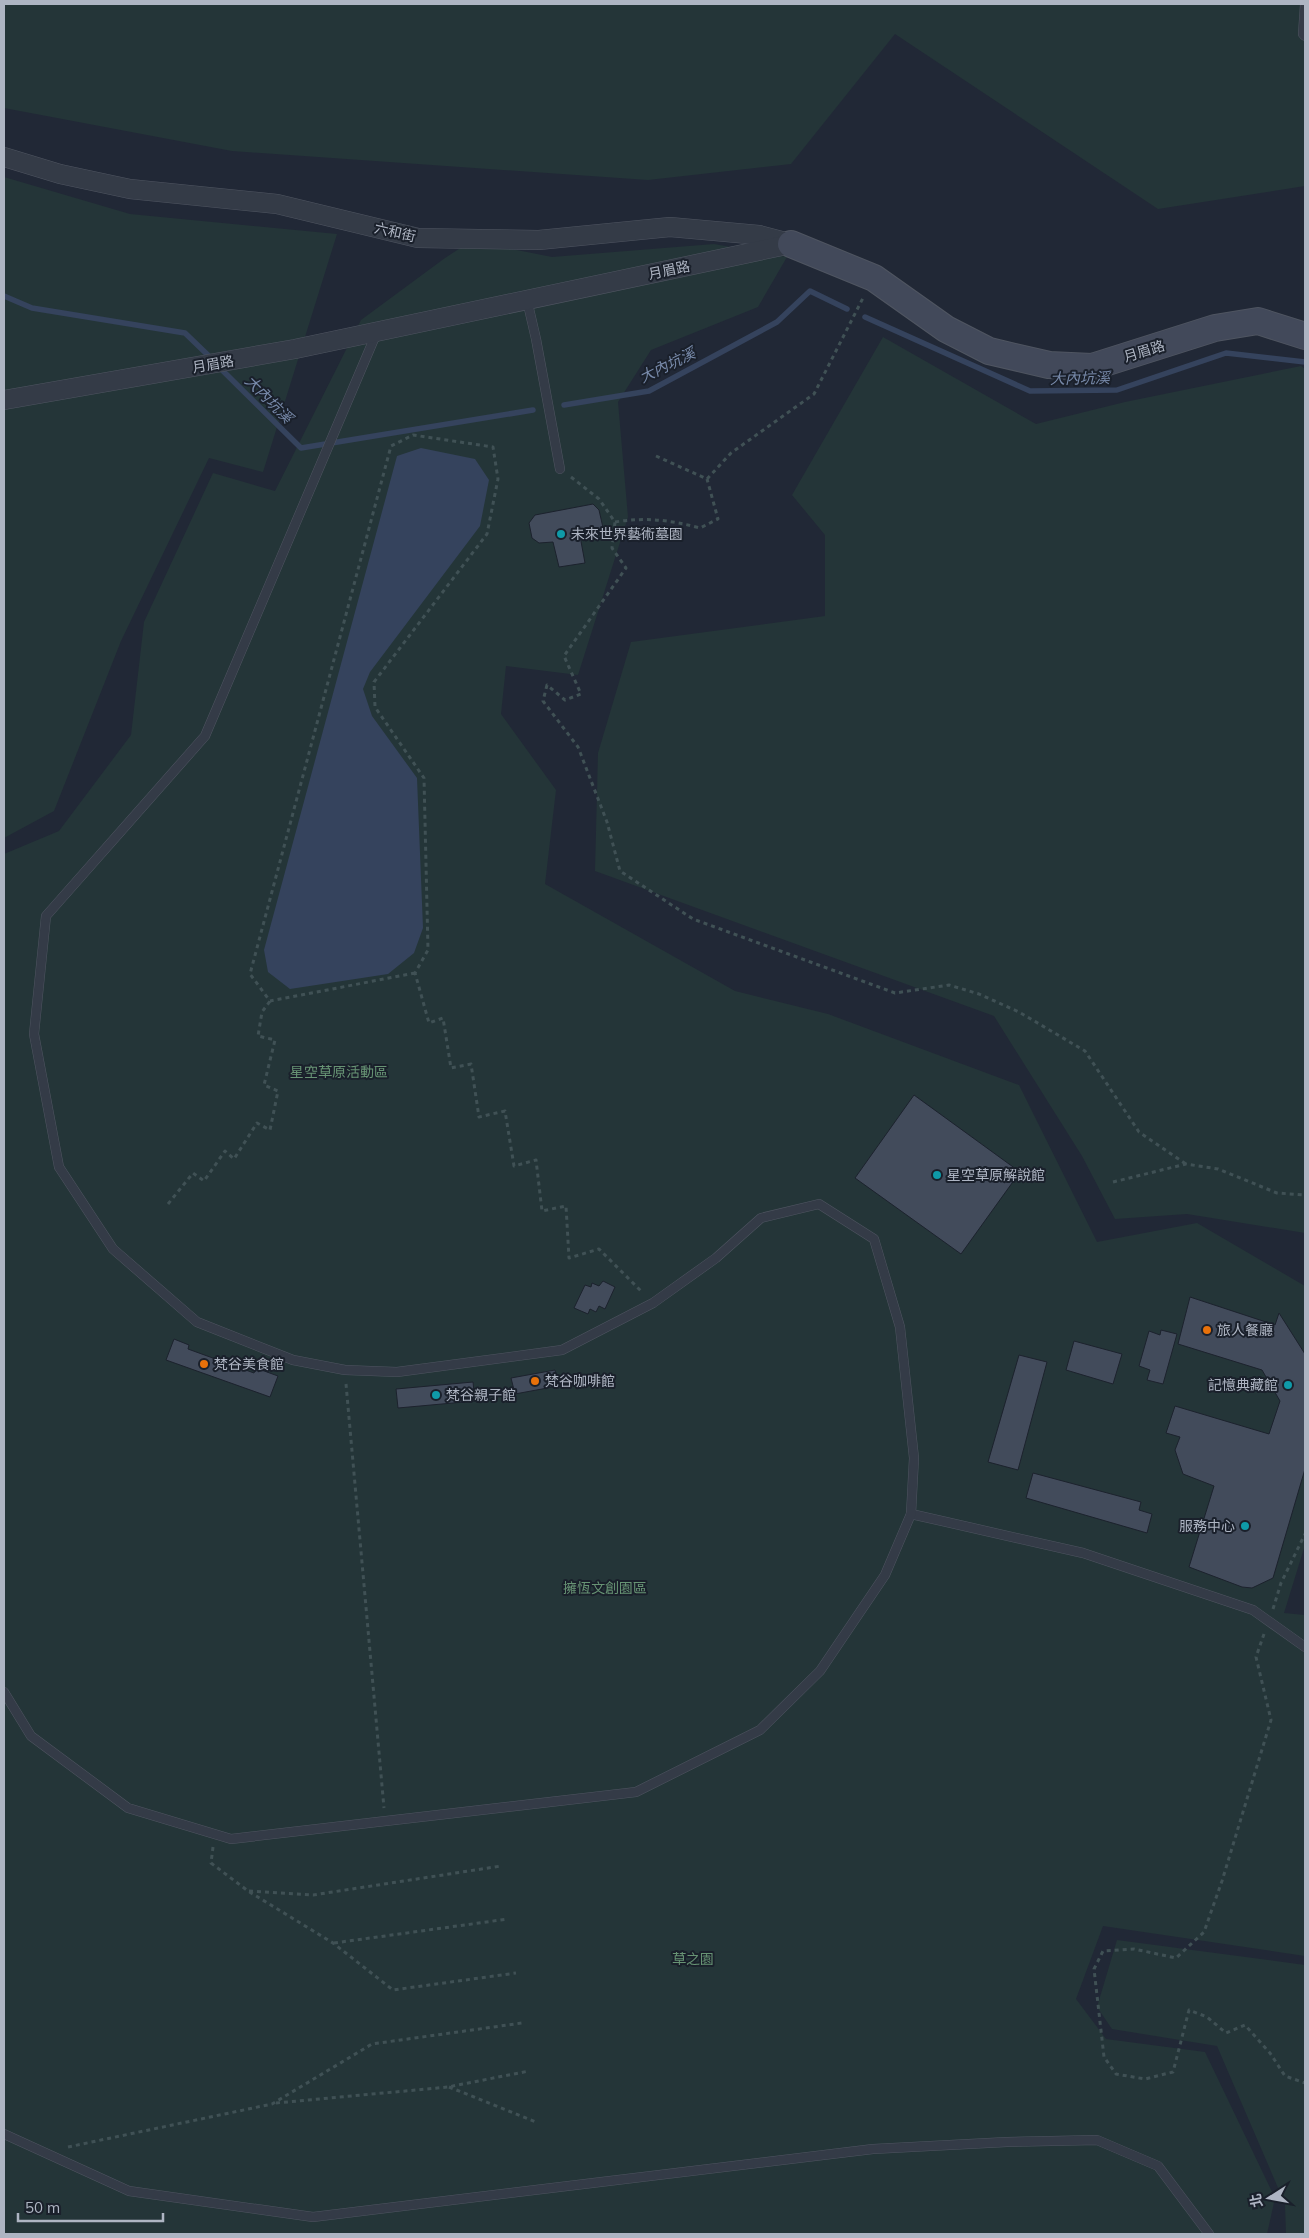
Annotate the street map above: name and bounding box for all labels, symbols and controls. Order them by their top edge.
street label: 六和街 [373,219,417,245]
street label: 月眉路 [647,257,691,283]
street label: 月眉路 [1121,336,1167,366]
water label: 大內坑溪 [636,342,700,387]
street label: 月眉路 [191,351,235,377]
water label: 大內坑溪 [1050,368,1112,388]
water label: 大內坑溪 [241,371,298,428]
place label: 未來世界藝術墓園 [571,525,683,543]
marker: 未來世界藝術墓園 [555,528,567,540]
park label: 星空草原活動區 [290,1063,388,1081]
place label: 星空草原解說館 [947,1166,1045,1184]
marker: 星空草原解說館 [931,1169,943,1181]
place label: 旅人餐廳 [1217,1321,1273,1339]
marker: 旅人餐廳 [1201,1324,1213,1336]
place label: 梵谷美食館 [214,1355,284,1373]
marker: 梵谷美食館 [198,1358,210,1370]
place label: 梵谷咖啡館 [545,1372,615,1390]
marker: 梵谷咖啡館 [529,1375,541,1387]
place label: 記憶典藏館 [1208,1376,1278,1394]
marker: 記憶典藏館 [1282,1379,1294,1391]
place label: 梵谷親子館 [446,1386,516,1404]
marker: 梵谷親子館 [430,1389,442,1401]
place label: 服務中心 [1179,1517,1235,1535]
marker: 服務中心 [1239,1520,1251,1532]
park label: 擁恆文創園區 [563,1579,647,1597]
park label: 草之園 [672,1950,714,1968]
north arrow [1244,2173,1294,2223]
scale bar [18,2190,162,2222]
text: 北 [1246,2192,1266,2209]
text: 50 m [25,2198,60,2217]

